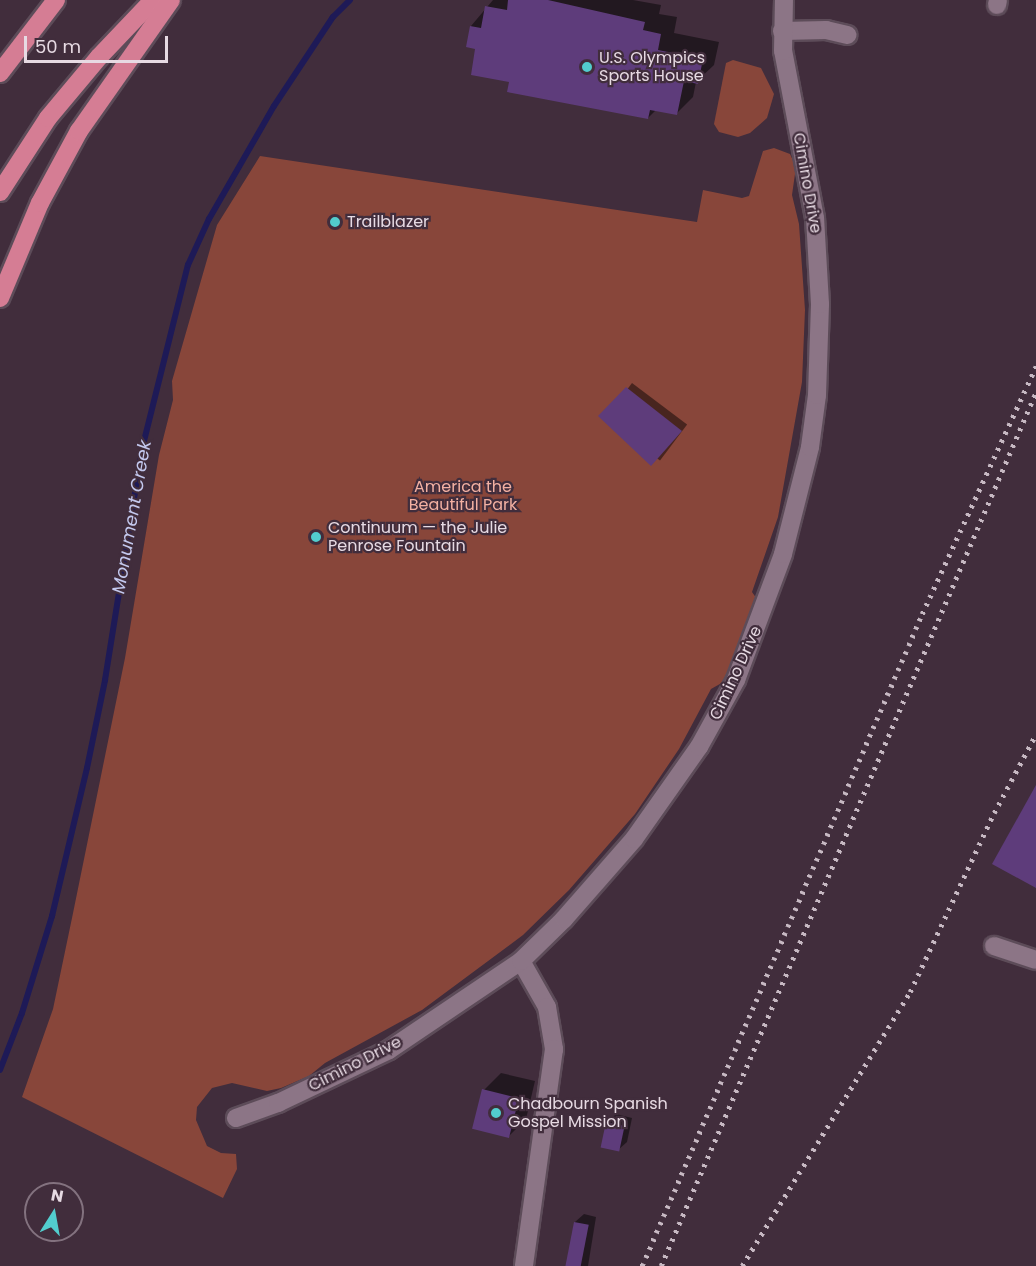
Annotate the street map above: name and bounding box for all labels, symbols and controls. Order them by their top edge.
scale bar [27,24,171,62]
text: 50 m [35,34,81,59]
place label: U.S. Olympics Sports House [599,48,705,86]
marker: U.S. Olympics Sports House [580,60,594,74]
street label: Cimino Drive [789,131,825,235]
place label: Trailblazer [347,212,429,232]
marker: Trailblazer [328,215,342,229]
water label: Monument Creek [108,439,156,595]
park label: America the Beautiful Park [409,477,517,515]
place label: Continuum — the Julie Penrose Fountain [328,518,507,556]
marker: Continuum — the Julie Penrose Fountain [309,530,323,544]
street label: Cimino Drive [706,623,766,723]
street label: Cimino Drive [305,1032,405,1096]
place label: Chadbourn Spanish Gospel Mission [508,1094,668,1132]
marker: Chadbourn Spanish Gospel Mission [489,1106,503,1120]
north arrow [24,1182,84,1242]
text: N [49,1183,65,1208]

